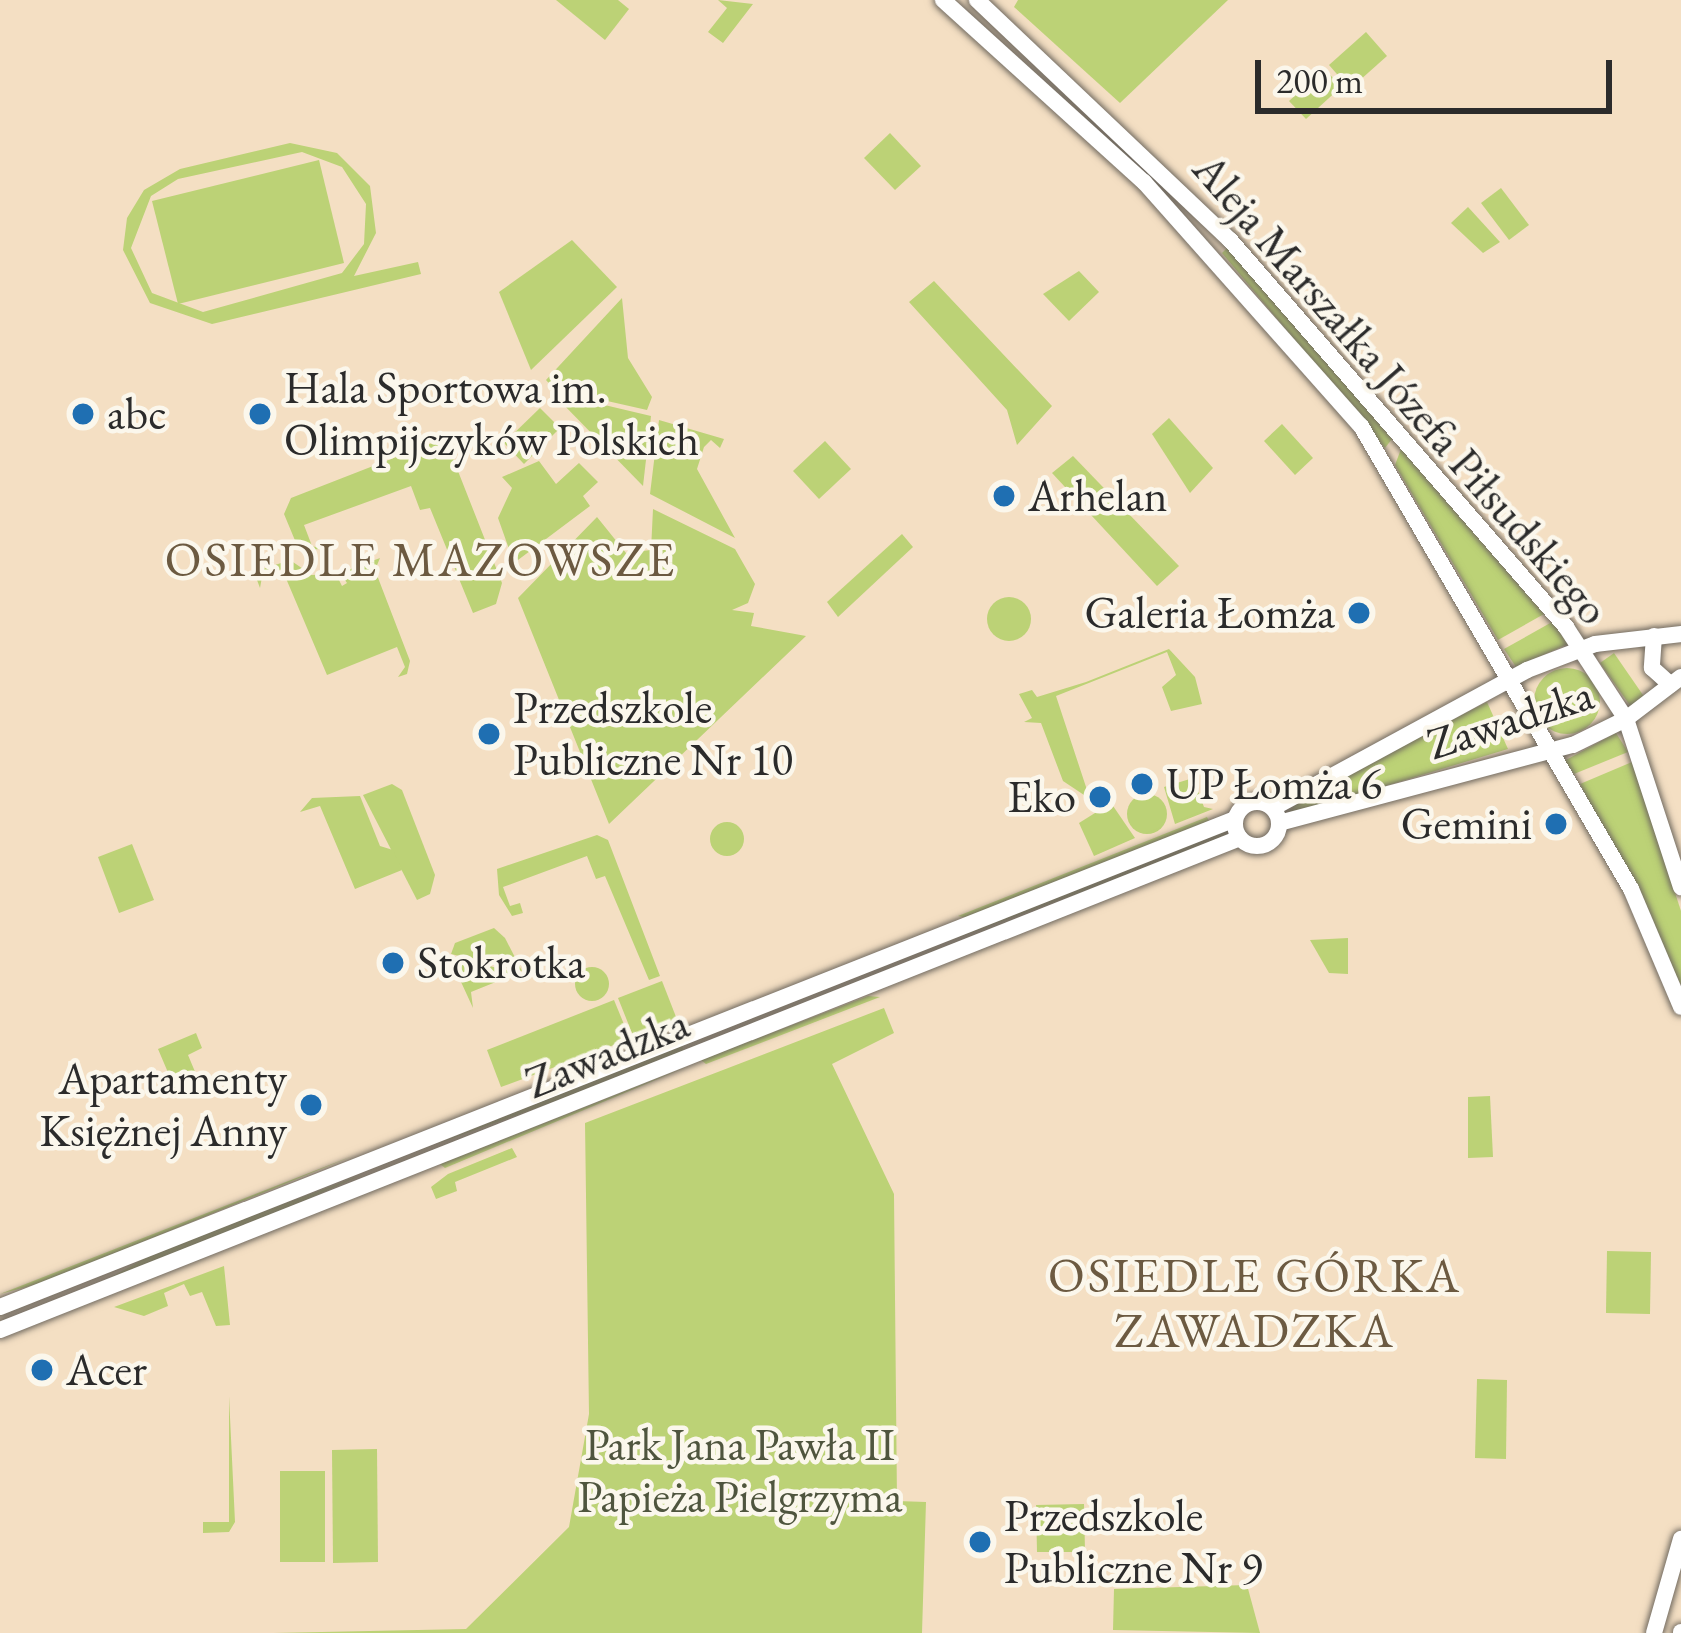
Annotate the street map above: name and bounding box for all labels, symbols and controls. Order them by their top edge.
scale bar [1261,36,1618,110]
text: 200 m [1276,57,1363,104]
street label: Aleja Marszałka Józefa Piłsudskiego [1182,142,1620,636]
place label: Hala Sportowa im. Olimpijczyków Polskich [284,361,699,467]
place label: abc [107,387,166,441]
marker: abc [70,401,96,427]
marker: Hala Sportowa im. Olimpijczyków Polskich [247,401,273,427]
place label: Arhelan [1028,469,1167,523]
marker: Arhelan [991,483,1017,509]
district label: OSIEDLE MAZOWSZE [165,531,677,589]
place label: Galeria Łomża [1084,586,1335,640]
marker: Galeria Łomża [1346,600,1372,626]
street label: Zawadzka [1420,667,1600,771]
place label: Przedszkole Publiczne Nr 10 [513,681,793,787]
marker: Przedszkole Publiczne Nr 10 [476,721,502,747]
place label: UP Łomża 6 [1166,757,1382,811]
place label: Eko [1007,770,1076,824]
marker: UP Łomża 6 [1129,771,1155,797]
marker: Eko [1087,784,1113,810]
place label: Gemini [1401,797,1532,851]
marker: Gemini [1543,811,1569,837]
place label: Stokrotka [417,936,585,990]
marker: Stokrotka [380,950,406,976]
street label: Zawadzka [518,996,696,1110]
place label: Apartamenty Księżnej Anny [40,1052,287,1158]
marker: Apartamenty Księżnej Anny [298,1092,324,1118]
district label: OSIEDLE GÓRKA ZAWADZKA [1048,1246,1462,1359]
place label: Acer [66,1343,147,1397]
marker: Acer [29,1357,55,1383]
park label: Park Jana Pawła II Papieża Pielgrzyma [578,1418,902,1524]
place label: Przedszkole Publiczne Nr 9 [1004,1489,1263,1595]
marker: Przedszkole Publiczne Nr 9 [967,1529,993,1555]

